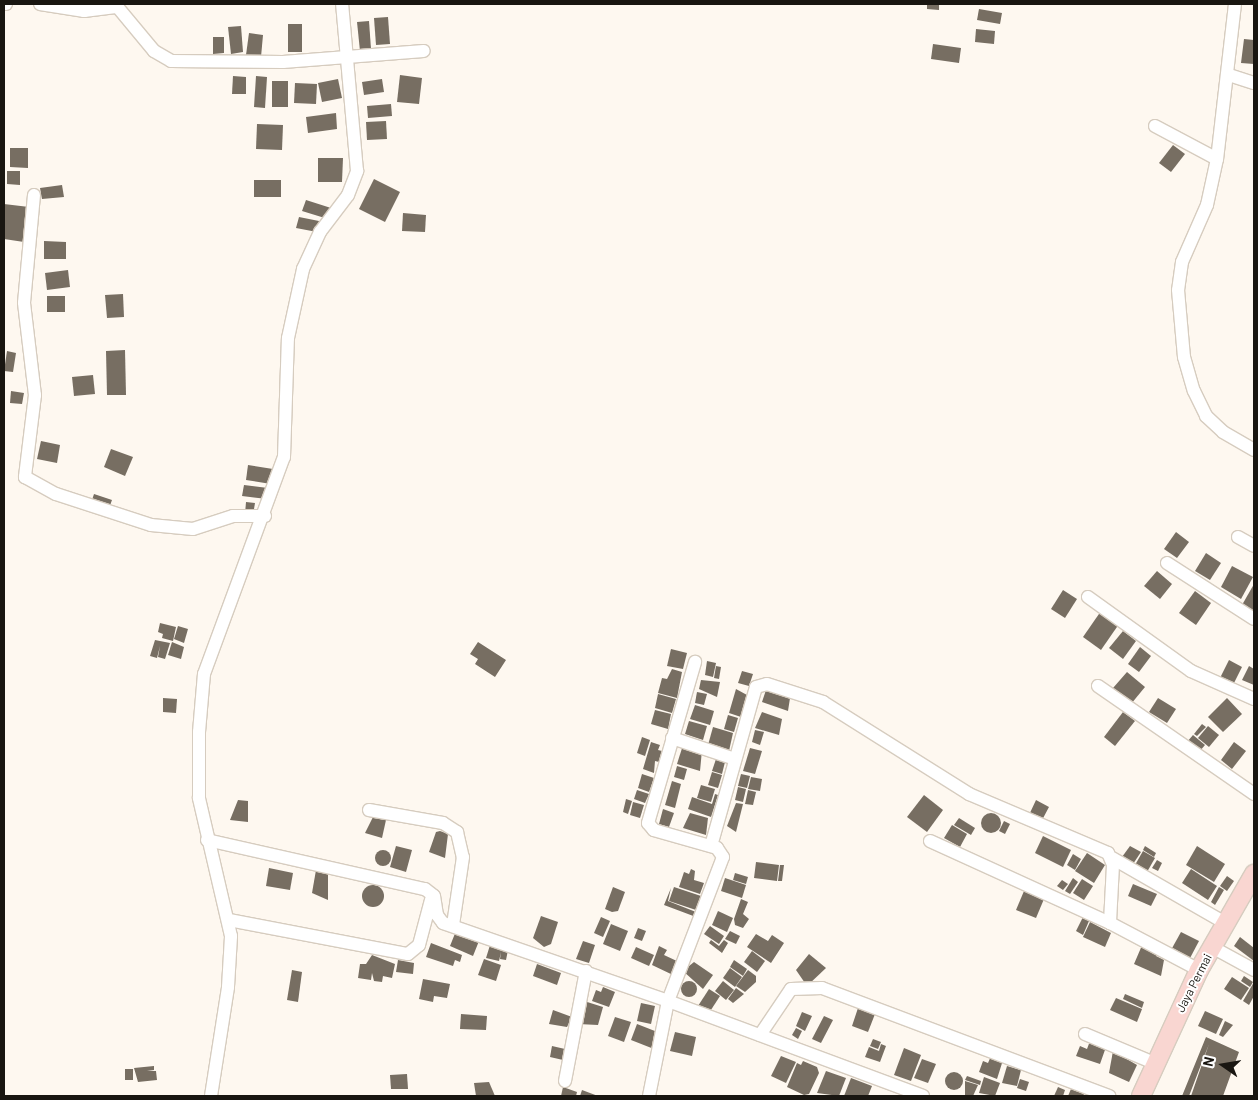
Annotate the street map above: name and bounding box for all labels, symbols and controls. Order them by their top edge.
street label: Jaya Permai [1173,951,1215,1015]
north arrow [1198,1040,1248,1090]
text: N [1199,1055,1217,1068]

